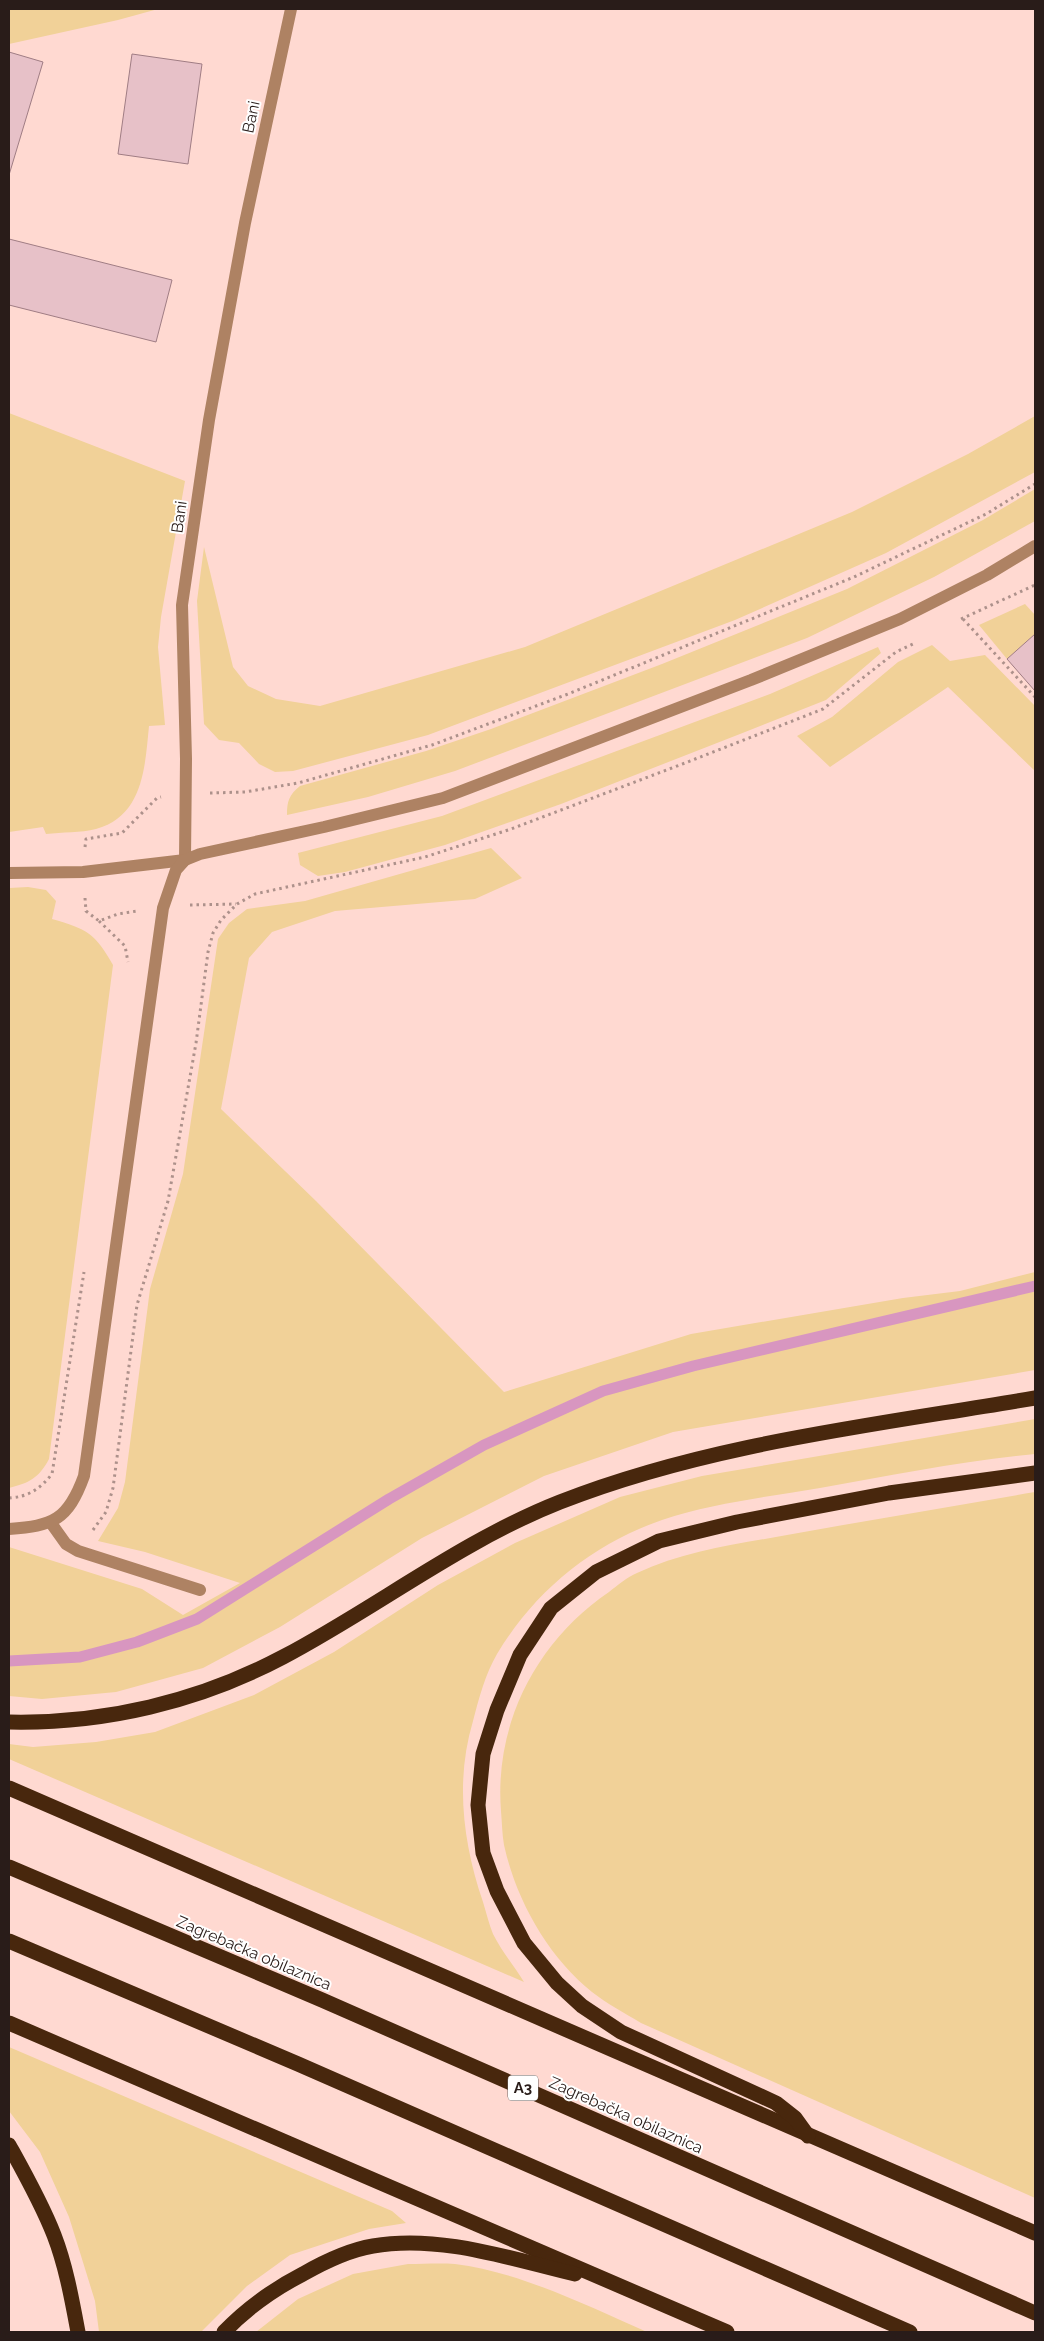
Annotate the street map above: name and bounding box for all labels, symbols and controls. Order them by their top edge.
street label: Bani [238,99,264,135]
street label: Bani [167,500,191,534]
street label: Zagrebačka obilaznica [174,1912,334,1994]
street label: Zagrebačka obilaznica [546,2073,706,2157]
road number: A3 [508,2076,538,2100]

